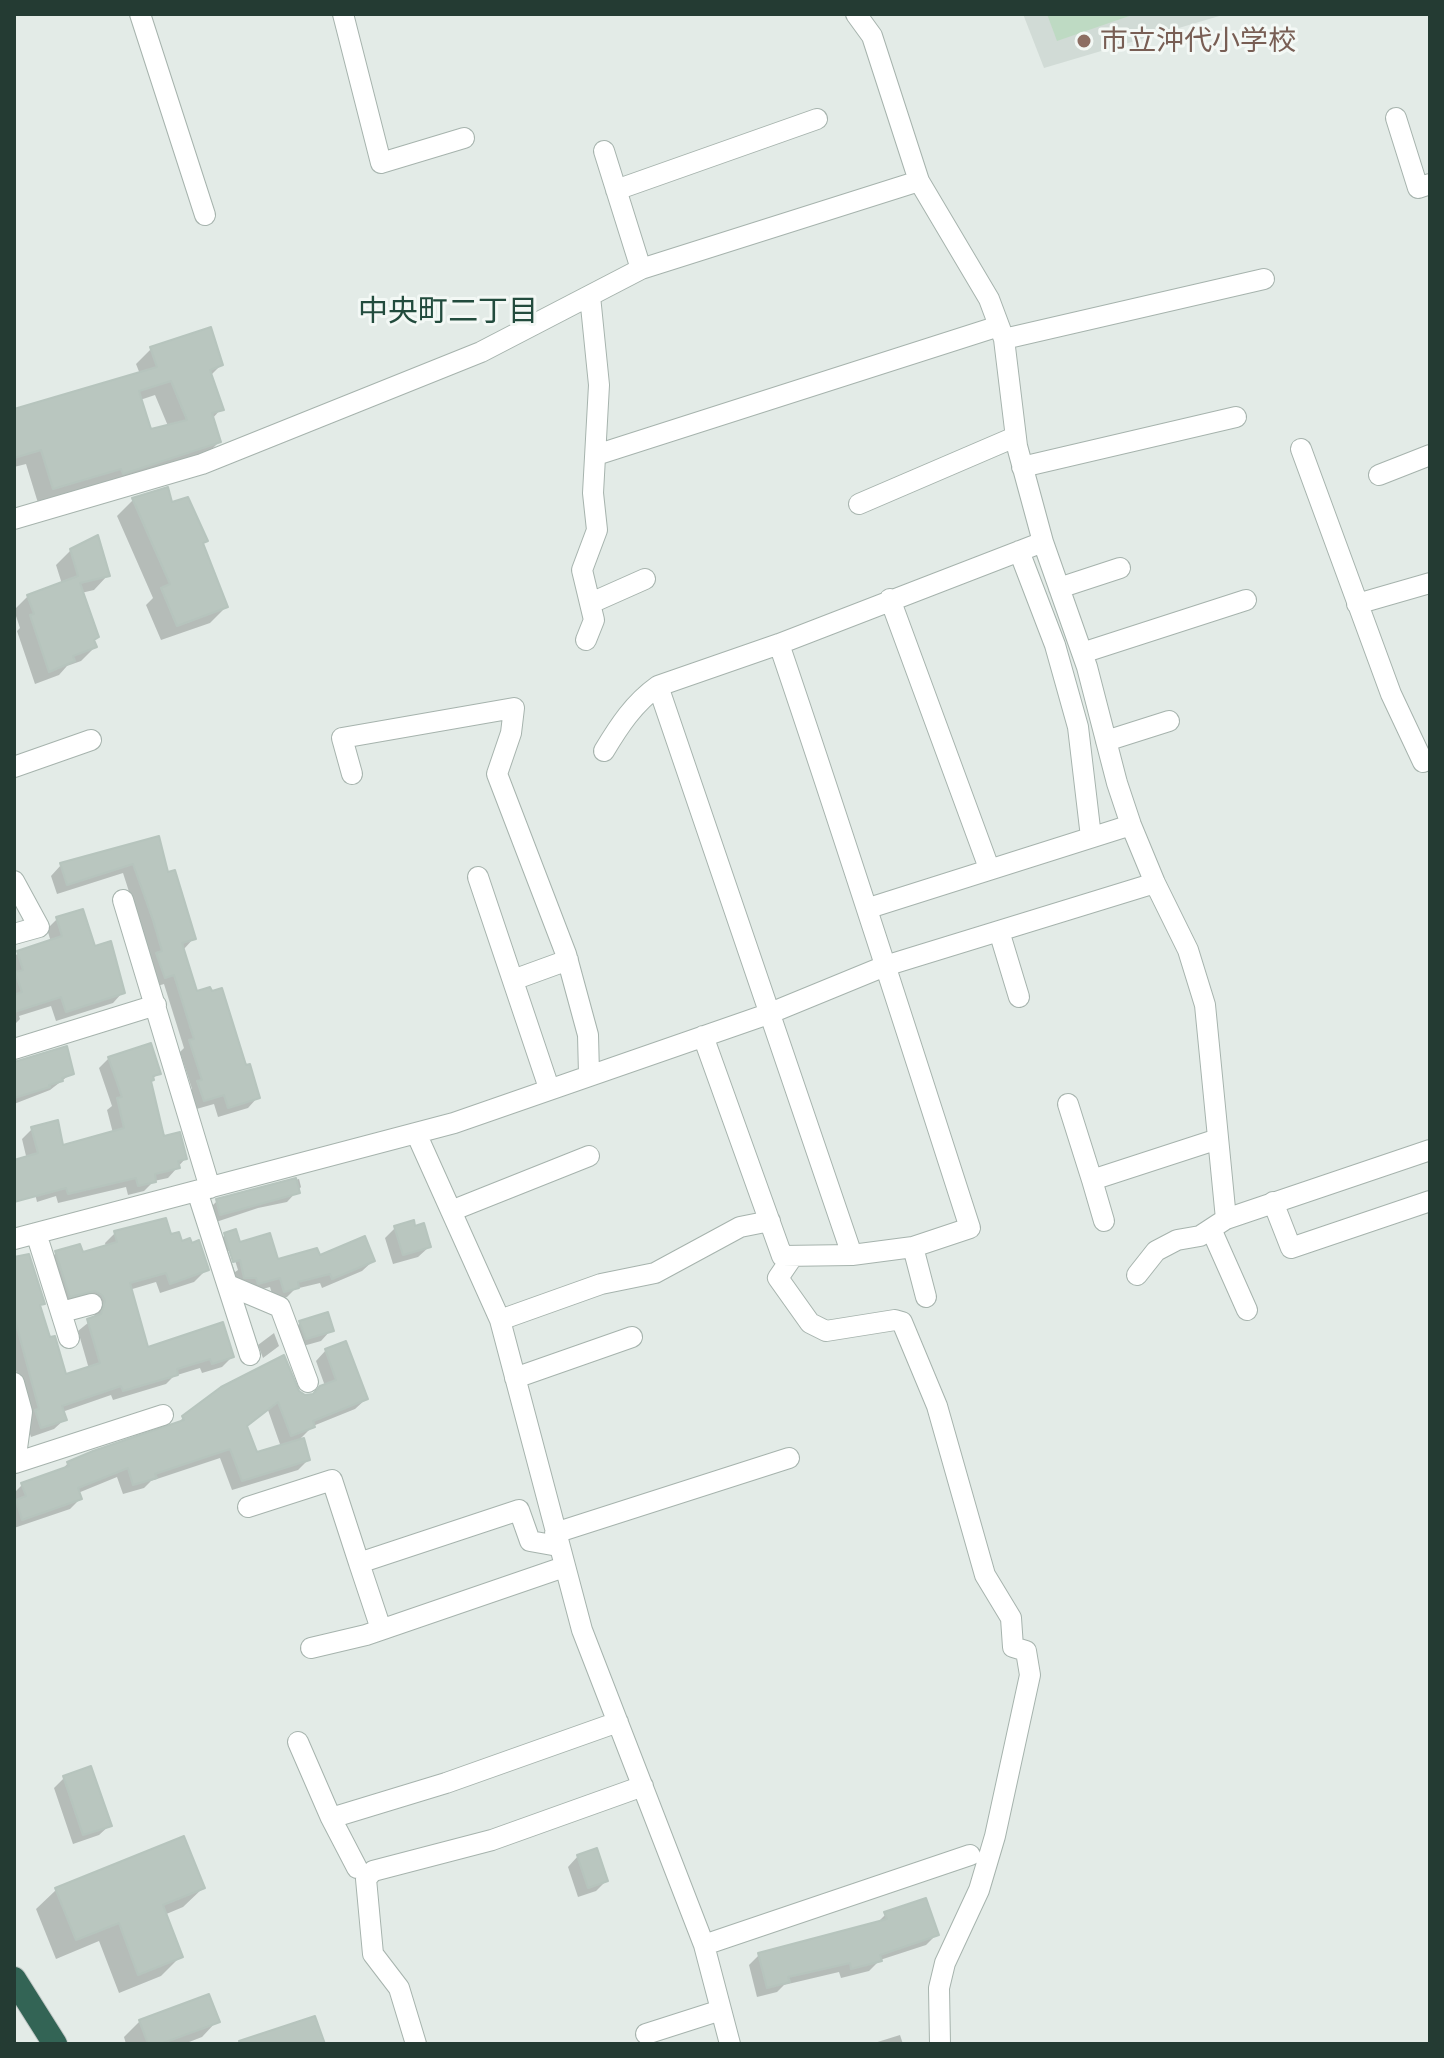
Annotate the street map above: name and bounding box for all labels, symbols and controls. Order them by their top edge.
place label: 市立沖代小学校 [1100,24,1296,58]
marker: 市立沖代小学校 [1075,32,1093,50]
district label: 中央町二丁目 [358,294,538,330]

